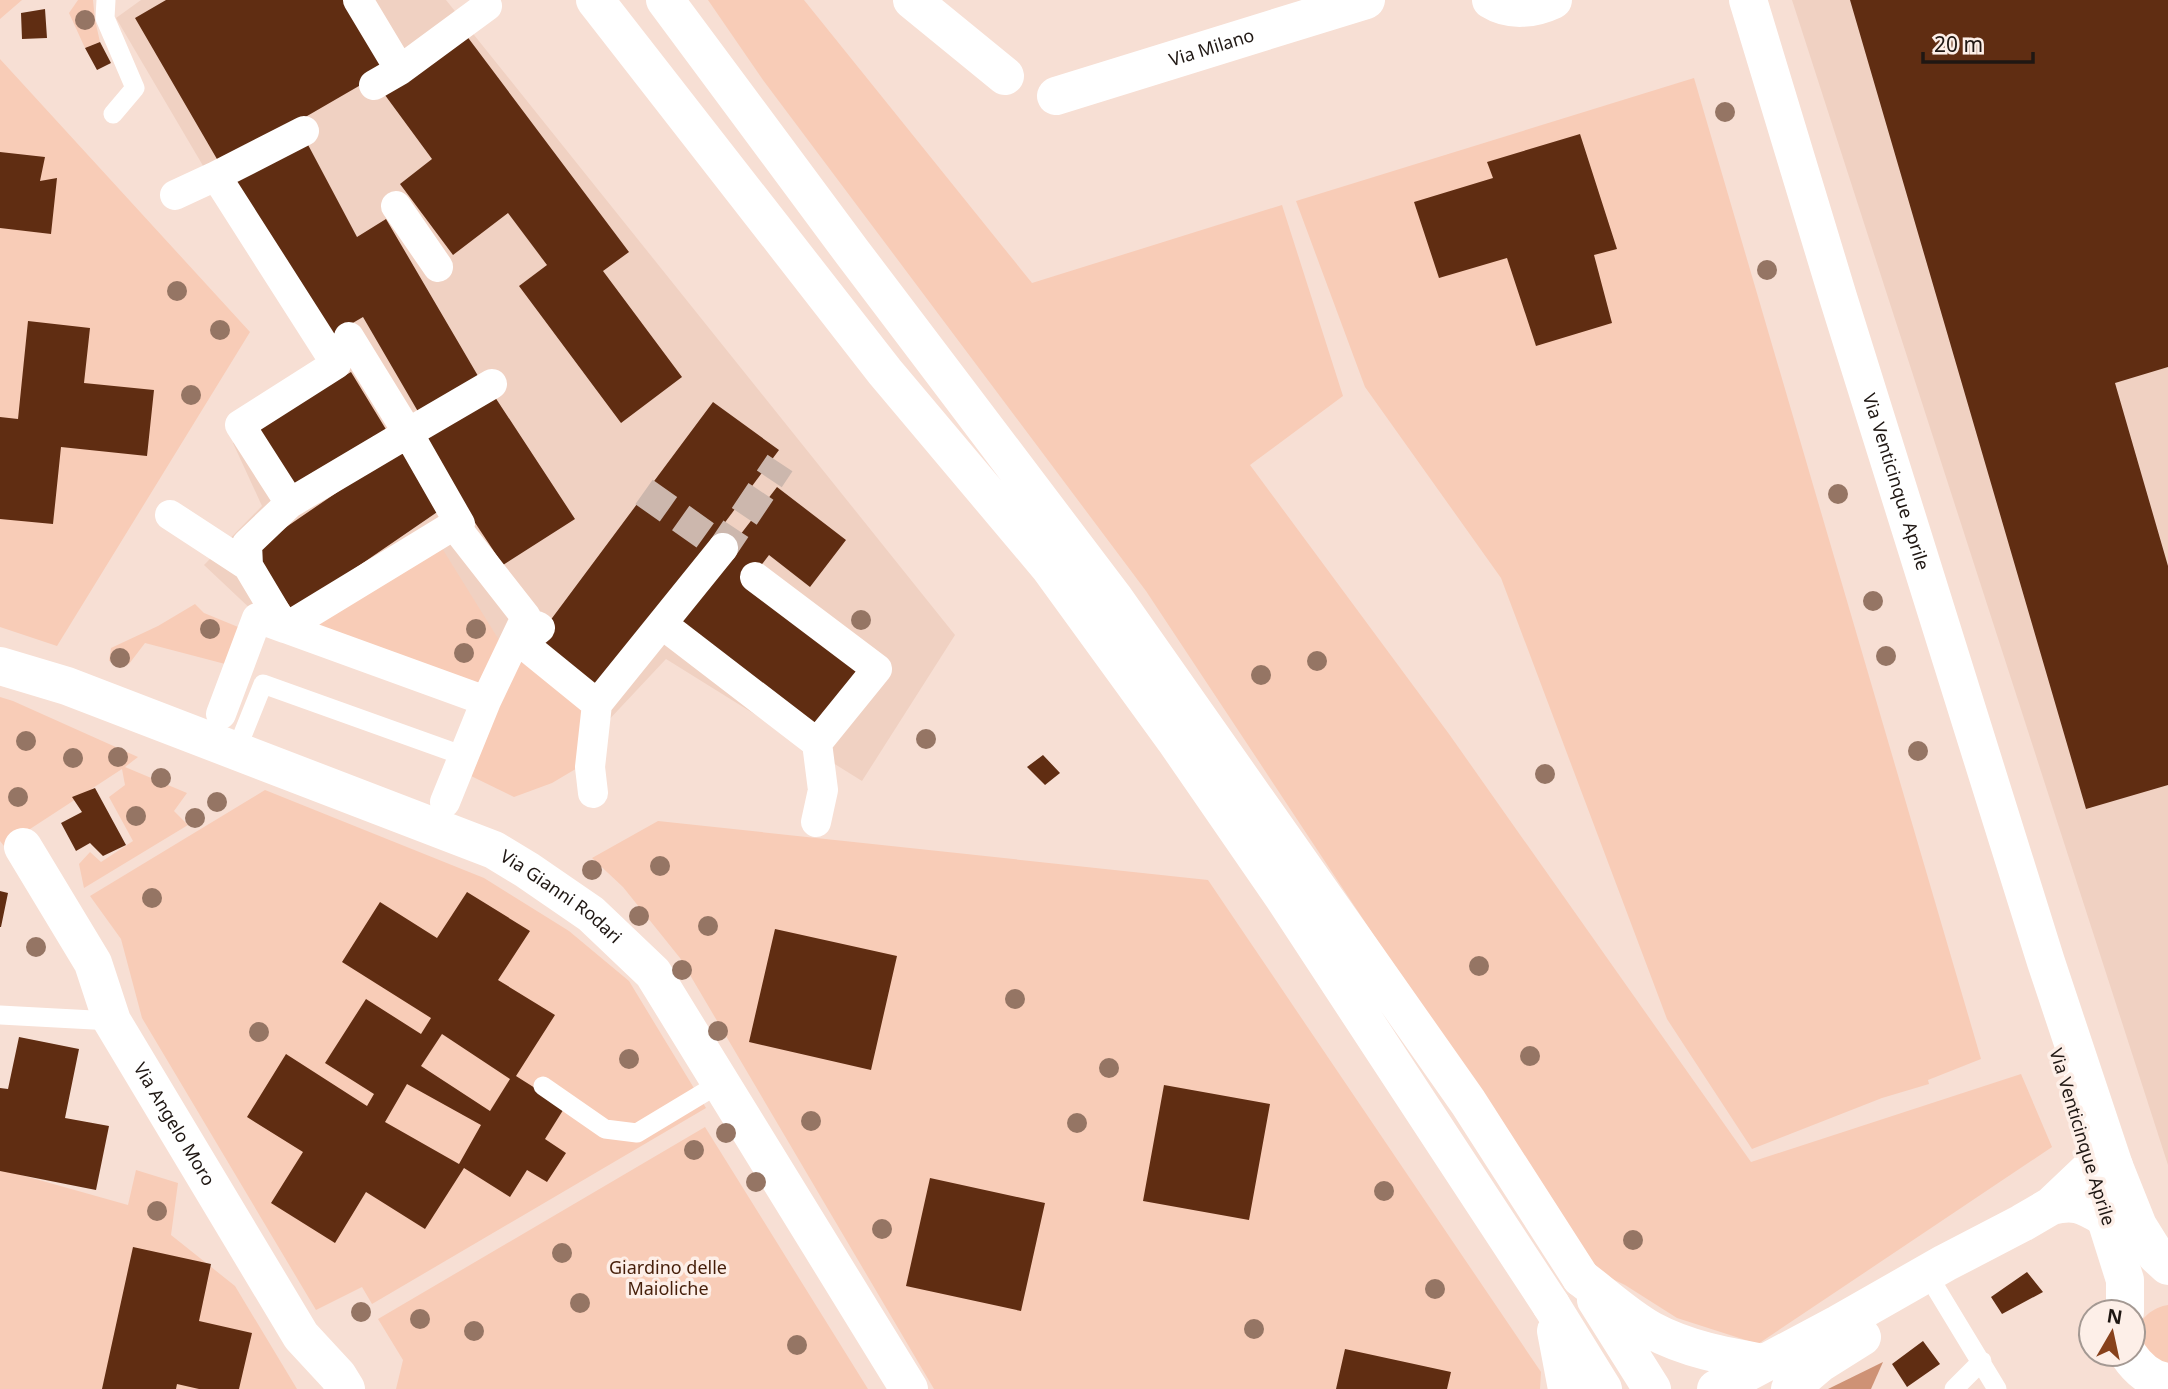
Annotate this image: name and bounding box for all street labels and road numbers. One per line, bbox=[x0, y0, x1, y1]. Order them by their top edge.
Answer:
street label: Via Milano bbox=[1166, 22, 1257, 71]
street label: Via Venticinque Aprile bbox=[1858, 390, 1936, 573]
street label: Via Gianni Rodari bbox=[496, 844, 627, 948]
street label: Via Venticinque Aprile bbox=[2045, 1045, 2121, 1228]
street label: Via Angelo Moro bbox=[129, 1058, 221, 1190]

